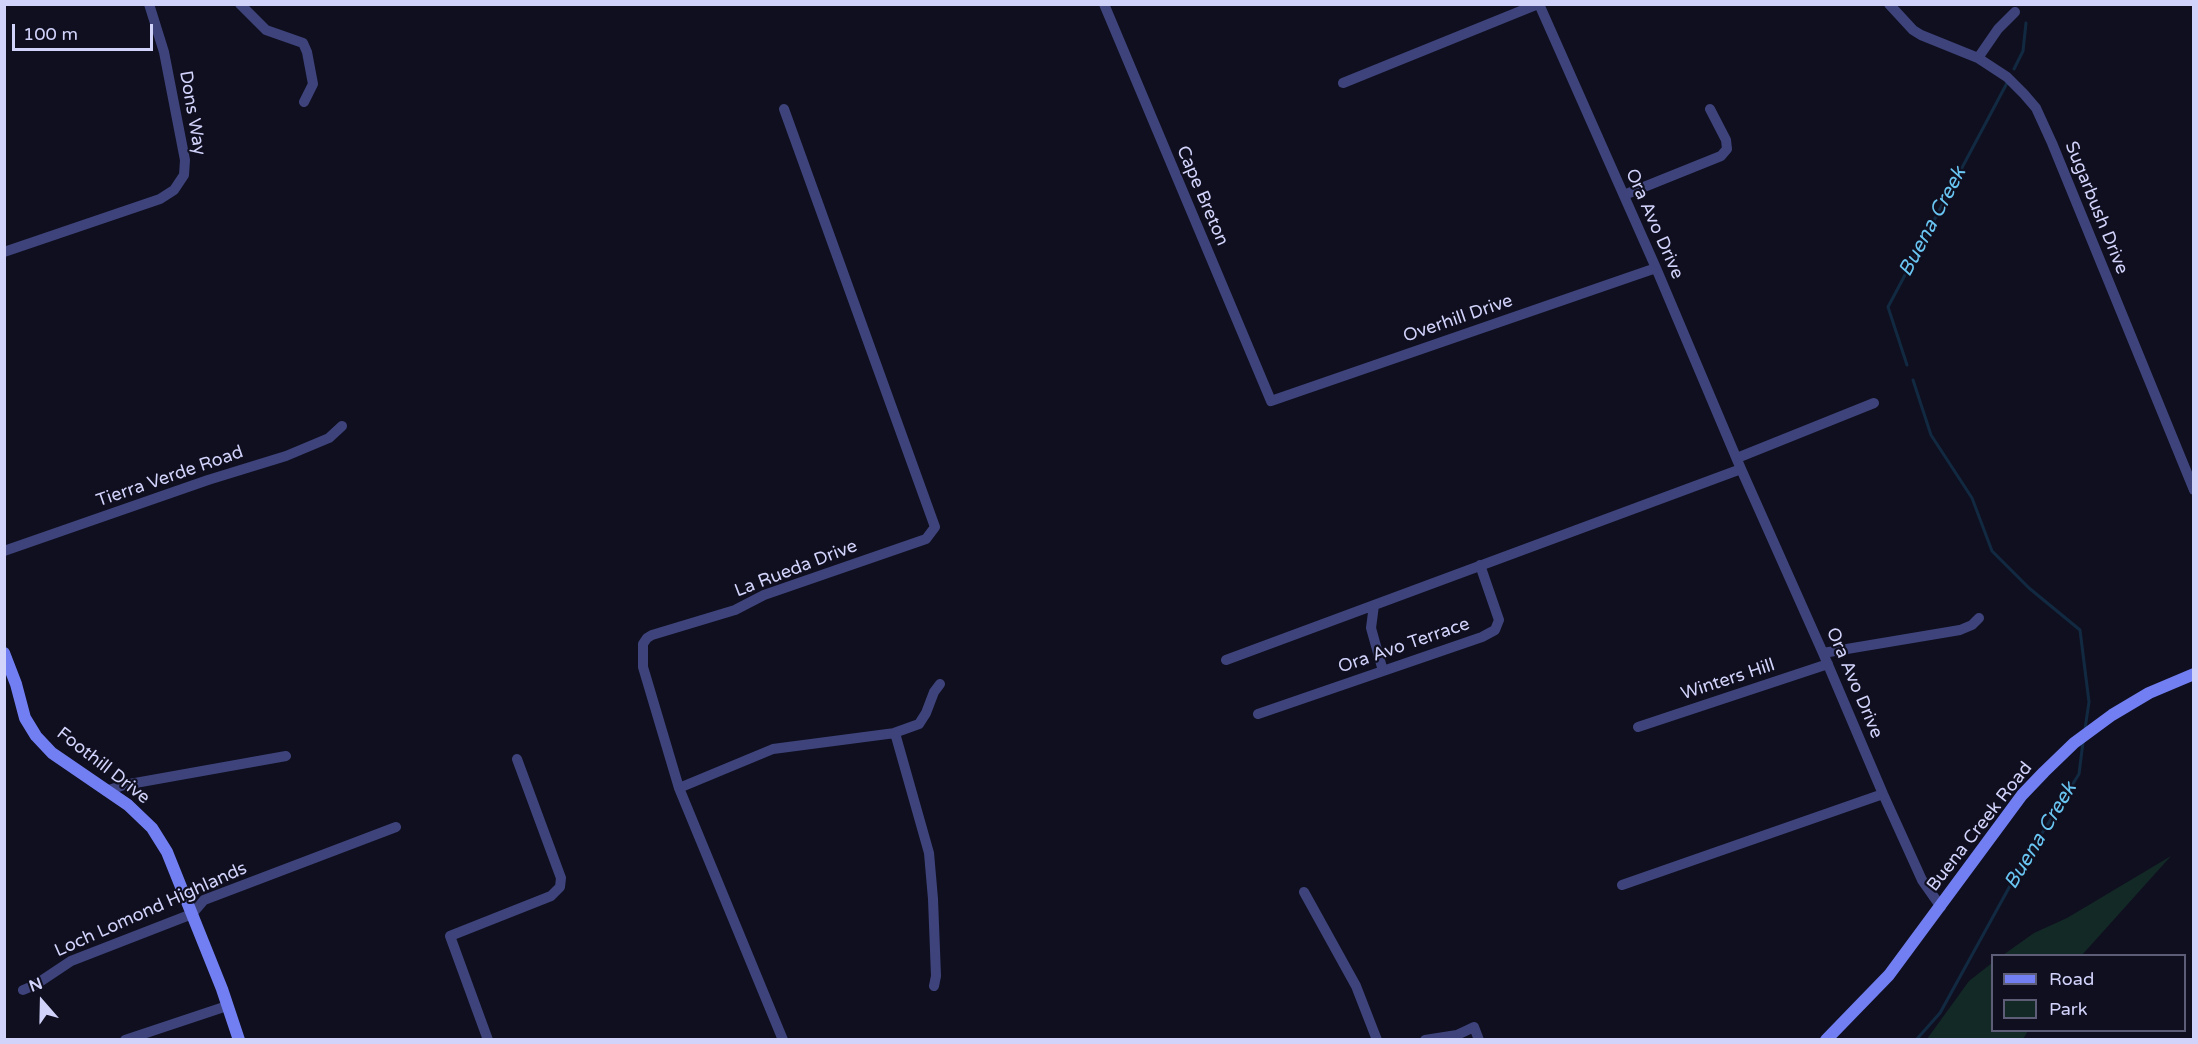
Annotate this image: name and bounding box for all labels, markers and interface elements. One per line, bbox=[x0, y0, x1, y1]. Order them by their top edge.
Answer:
scale bar bbox=[15, 12, 156, 50]
text: 100 m bbox=[23, 23, 78, 45]
street label: Dons Way bbox=[174, 69, 210, 157]
street label: Sugarbush Drive bbox=[2060, 138, 2132, 278]
street label: Cape Breton bbox=[1171, 143, 1233, 249]
water label: Buena Creek bbox=[1894, 163, 1972, 281]
street label: Ora Avo Drive bbox=[1620, 166, 1688, 282]
street label: Overhill Drive bbox=[1400, 290, 1516, 348]
street label: Tierra Verde Road bbox=[94, 442, 246, 512]
street label: La Rueda Drive bbox=[732, 536, 860, 602]
street label: Ora Avo Terrace bbox=[1335, 613, 1473, 679]
street label: Ora Avo Drive bbox=[1821, 624, 1887, 742]
street label: Winters Hill bbox=[1678, 655, 1778, 705]
street label: Foothill Drive bbox=[52, 723, 154, 809]
street label: Buena Creek Road bbox=[1923, 758, 2037, 896]
water label: Buena Creek bbox=[2000, 778, 2082, 894]
street label: Loch Lomond Highlands bbox=[52, 858, 250, 962]
legend bbox=[1991, 954, 2186, 1032]
text: Road bbox=[2049, 968, 2094, 990]
north arrow bbox=[12, 972, 72, 1032]
text: N bbox=[26, 973, 45, 997]
text: Park bbox=[2049, 998, 2087, 1020]

